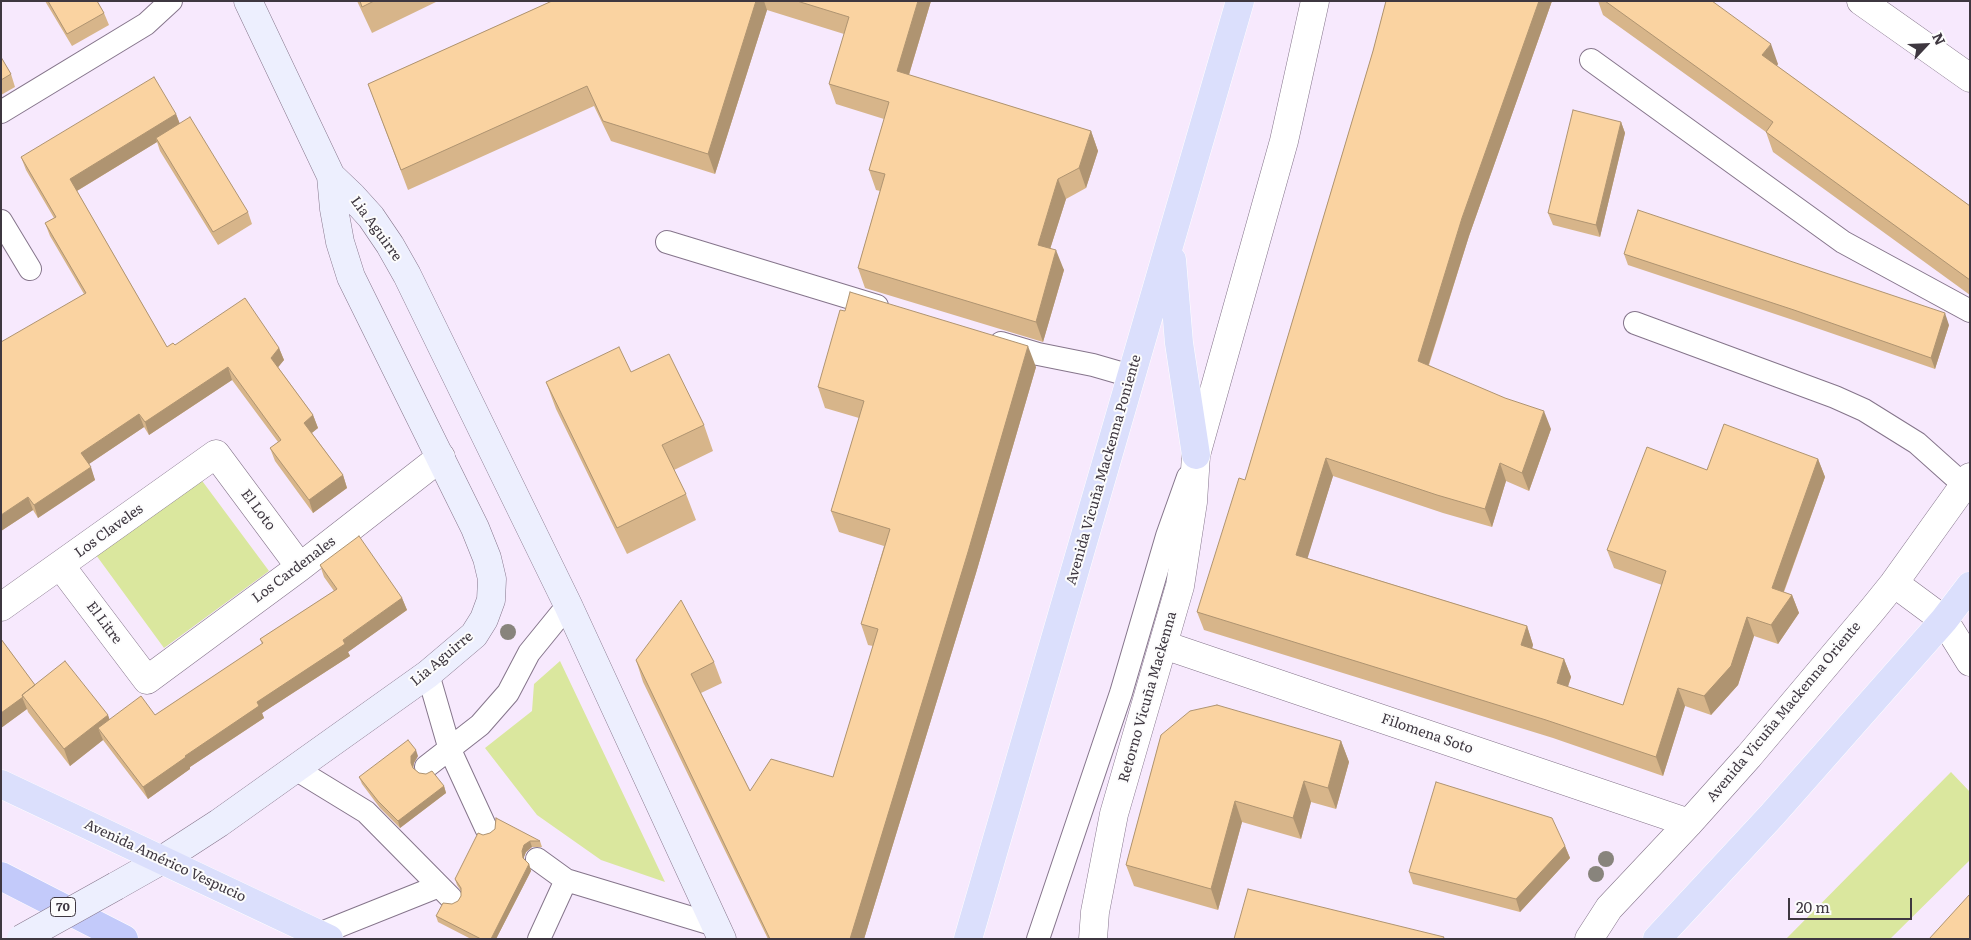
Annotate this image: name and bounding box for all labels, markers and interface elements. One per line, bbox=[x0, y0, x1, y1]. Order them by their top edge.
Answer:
north arrow bbox=[1901, 20, 1951, 70]
text: N bbox=[1928, 29, 1951, 48]
street label: Lia Aguirre bbox=[347, 193, 405, 265]
street label: Avenida Vicuña Mackenna Poniente bbox=[1063, 353, 1145, 587]
street label: El Loto bbox=[237, 486, 279, 534]
street label: Los Claveles bbox=[72, 501, 146, 561]
street label: Los Cardenales bbox=[249, 533, 339, 607]
street label: El Litre bbox=[83, 599, 125, 647]
street label: Retorno Vicuña Mackenna bbox=[1116, 610, 1180, 784]
street label: Avenida Vicuña Mackenna Oriente bbox=[1704, 618, 1864, 806]
street label: Lia Aguirre bbox=[408, 628, 476, 690]
street label: Filomena Soto bbox=[1379, 710, 1475, 758]
street label: Avenida Américo Vespucio bbox=[82, 816, 248, 906]
scale bar bbox=[1791, 888, 1915, 920]
text: 20 m bbox=[1796, 895, 1830, 918]
road number: 70 bbox=[50, 898, 76, 916]

